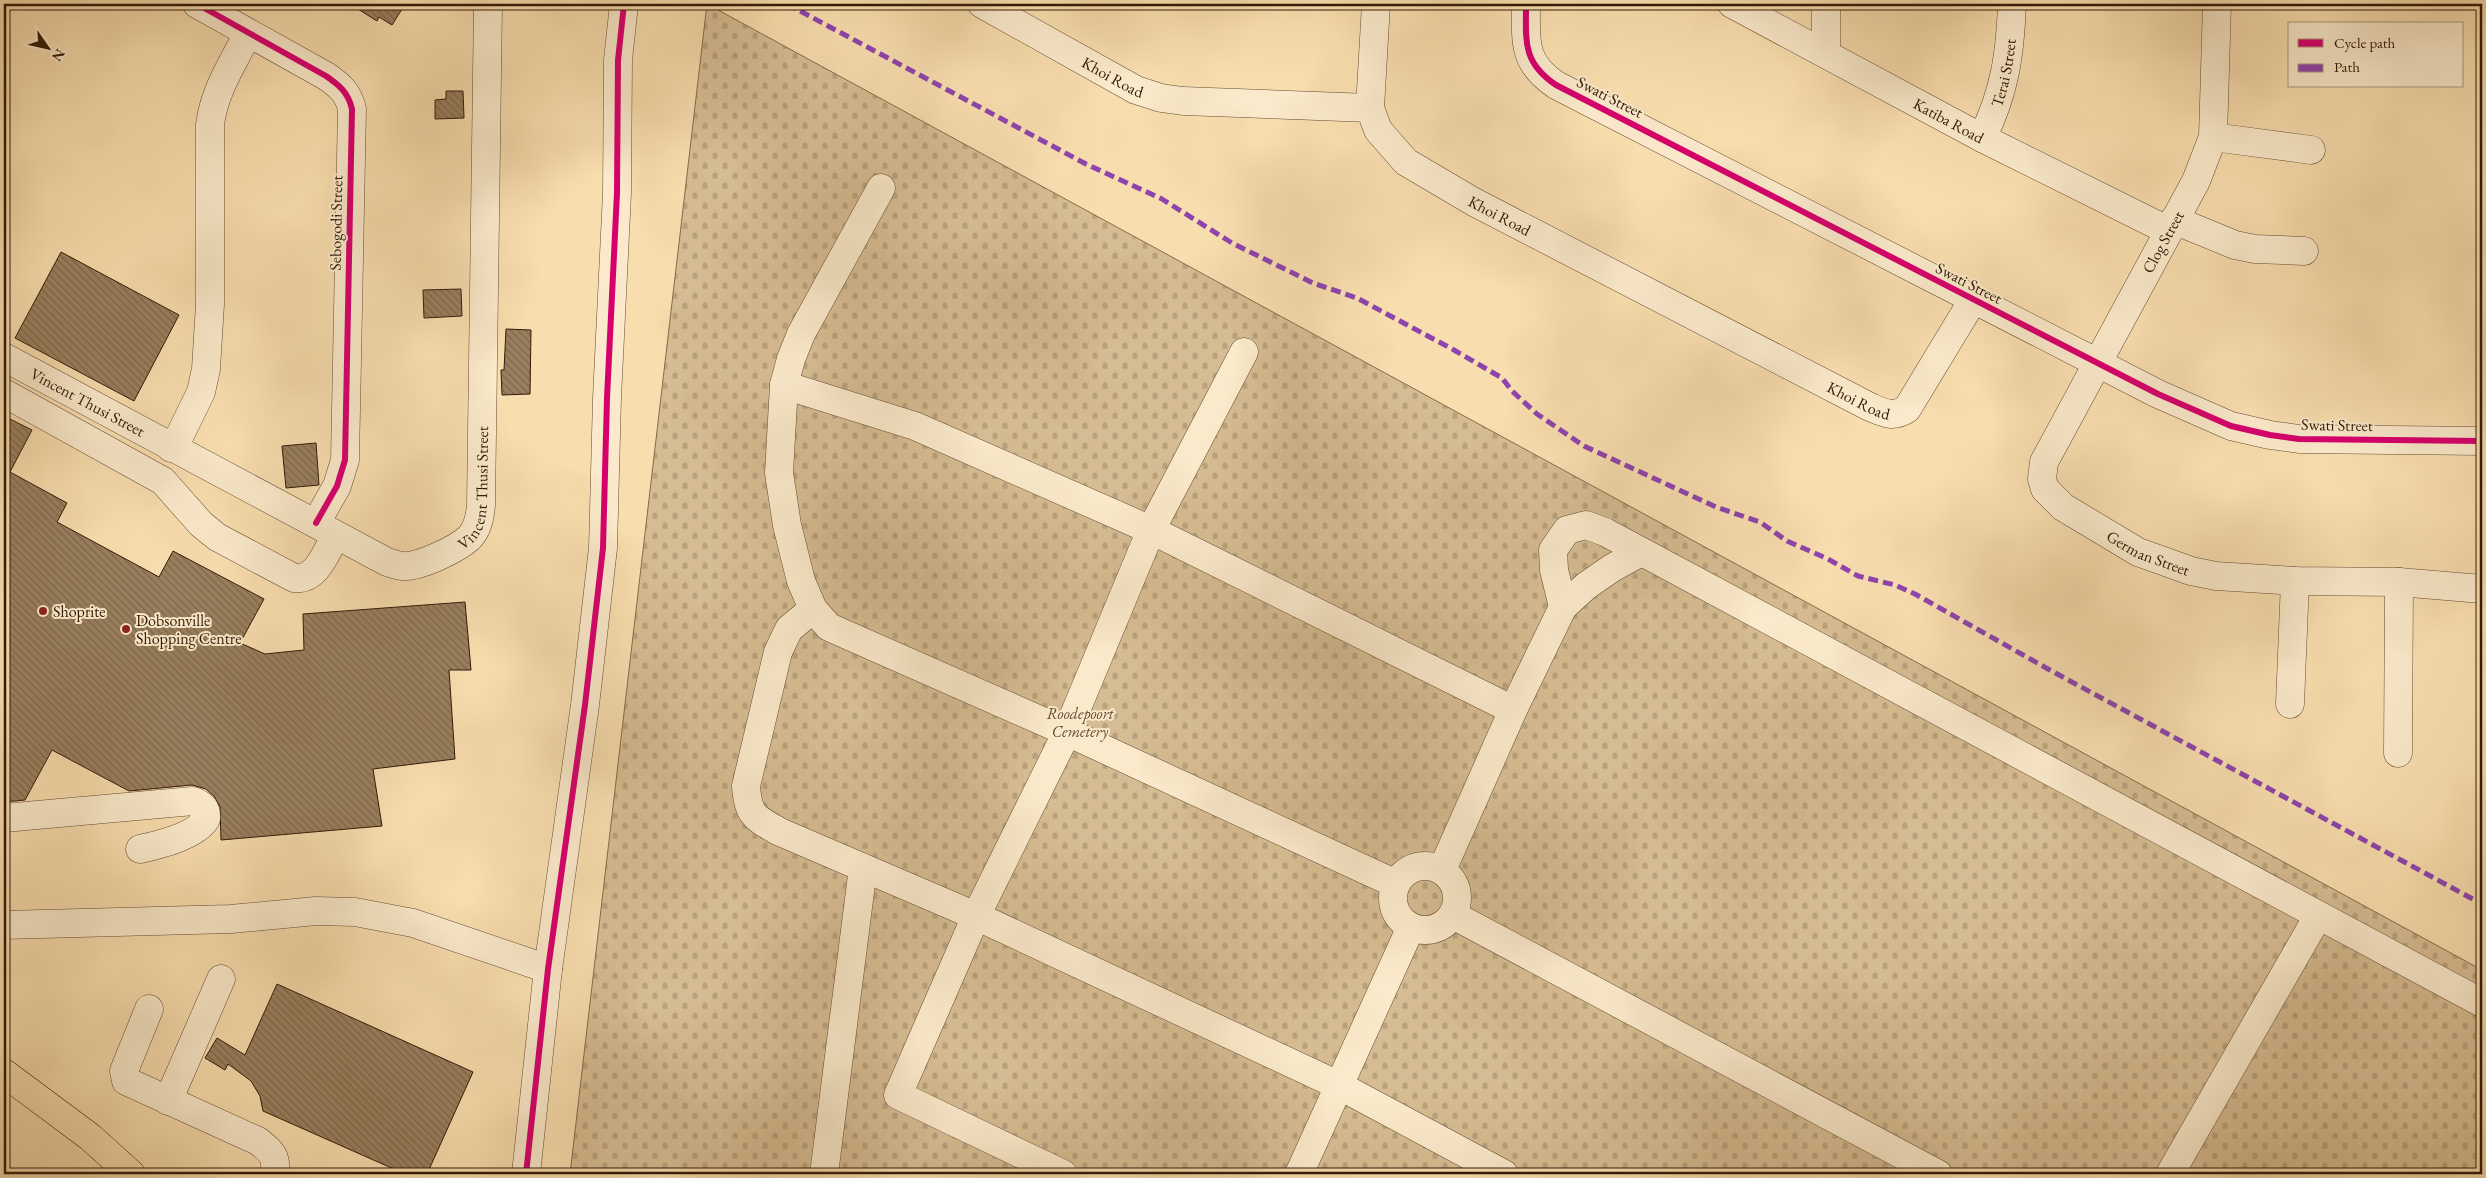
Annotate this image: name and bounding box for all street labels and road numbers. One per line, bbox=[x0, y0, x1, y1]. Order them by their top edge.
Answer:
street label: Terai Street bbox=[1986, 38, 2020, 110]
street label: Khoi Road bbox=[1078, 51, 1147, 103]
street label: Swati Street bbox=[1573, 71, 1647, 123]
street label: Katiba Road bbox=[1910, 93, 1989, 148]
street label: Sebogodi Street bbox=[325, 175, 347, 271]
street label: Khoi Road bbox=[1465, 190, 1535, 241]
street label: Clog Street bbox=[2137, 207, 2189, 277]
street label: Swati Street bbox=[1932, 257, 2006, 309]
street label: Vincent Thusi Street bbox=[27, 363, 149, 441]
street label: Khoi Road bbox=[1824, 376, 1893, 424]
street label: Swati Street bbox=[2301, 414, 2373, 436]
street label: Vincent Thusi Street bbox=[453, 426, 493, 554]
street label: German Street bbox=[2103, 525, 2193, 580]

